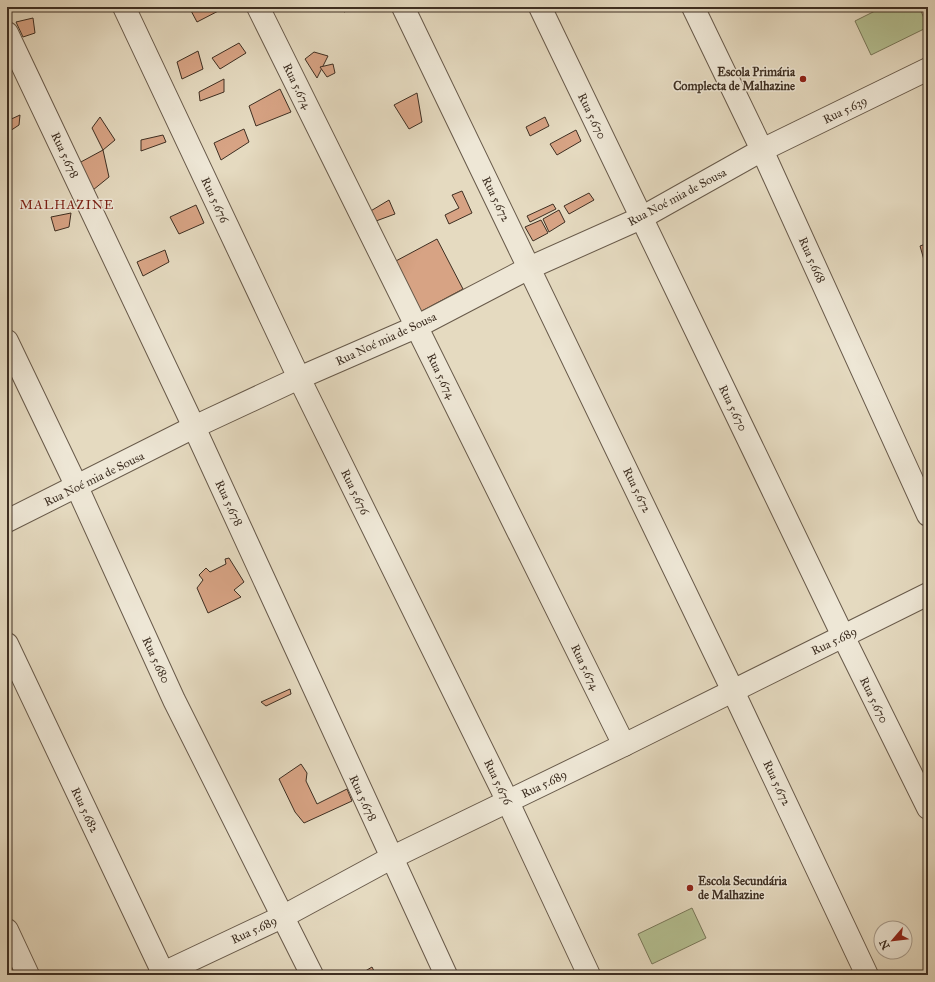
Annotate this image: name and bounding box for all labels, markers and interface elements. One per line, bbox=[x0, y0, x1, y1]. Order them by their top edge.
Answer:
street label: Rua 5.674 bbox=[280, 61, 314, 111]
place label: Escola Primária Complecta de Malhazine bbox=[673, 65, 796, 94]
marker: Escola Primária Complecta de Malhazine bbox=[798, 74, 808, 84]
street label: Rua 5.670 bbox=[575, 91, 609, 141]
street label: Rua 5.639 bbox=[821, 93, 869, 127]
street label: Rua 5.678 bbox=[48, 130, 82, 180]
street label: Rua Noé mia de Sousa bbox=[625, 165, 729, 229]
street label: Rua 5.672 bbox=[479, 174, 513, 224]
street label: Rua 5.676 bbox=[198, 175, 232, 226]
district label: MALHAZINE bbox=[20, 197, 114, 213]
street label: Rua 5.668 bbox=[796, 235, 828, 285]
street label: Rua Noé mia de Sousa bbox=[333, 309, 439, 369]
street label: Rua 5.674 bbox=[424, 351, 458, 401]
street label: Rua 5.670 bbox=[716, 383, 750, 433]
street label: Rua Noé mia de Sousa bbox=[42, 448, 147, 509]
street label: Rua 5.672 bbox=[620, 465, 654, 515]
street label: Rua 5.676 bbox=[338, 467, 372, 518]
street label: Rua 5.678 bbox=[212, 478, 246, 528]
street label: Rua 5.689 bbox=[809, 624, 859, 658]
street label: Rua 5.680 bbox=[139, 635, 173, 685]
street label: Rua 5.674 bbox=[568, 642, 602, 692]
street label: Rua 5.670 bbox=[857, 675, 891, 725]
street label: Rua 5.676 bbox=[481, 757, 515, 808]
street label: Rua 5.672 bbox=[760, 758, 794, 808]
street label: Rua 5.689 bbox=[519, 767, 569, 801]
street label: Rua 5.678 bbox=[346, 773, 380, 823]
street label: Rua 5.682 bbox=[68, 785, 102, 835]
place label: Escola Secundária de Malhazine bbox=[698, 874, 788, 902]
marker: Escola Secundária de Malhazine bbox=[685, 883, 695, 893]
street label: Rua 5.689 bbox=[229, 913, 279, 947]
north arrow bbox=[873, 920, 913, 960]
text: N bbox=[876, 937, 893, 952]

